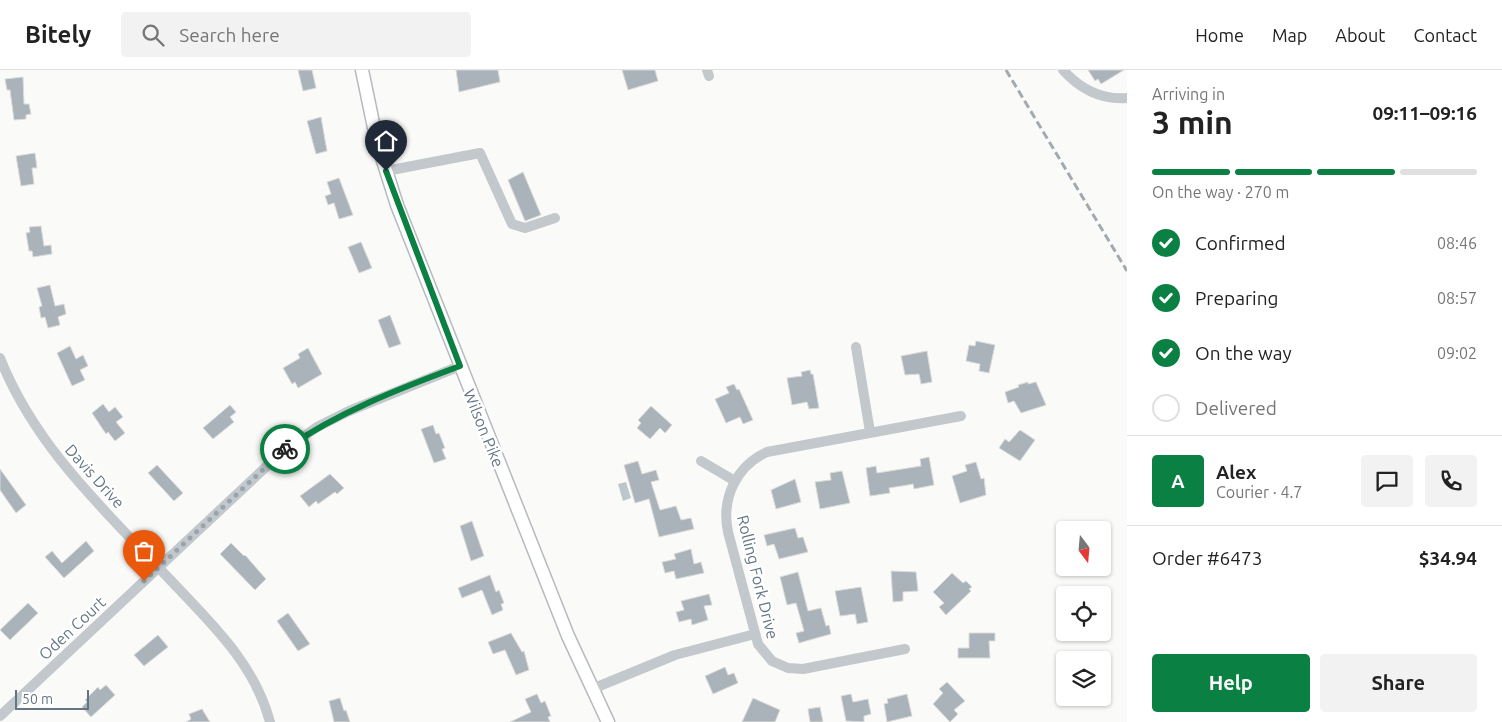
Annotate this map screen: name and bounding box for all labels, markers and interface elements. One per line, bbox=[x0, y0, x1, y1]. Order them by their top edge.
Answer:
search box bbox=[121, 12, 471, 57]
text: Bitely bbox=[25, 21, 91, 48]
icon: search bbox=[139, 21, 167, 49]
text: Search here bbox=[179, 24, 280, 46]
text: Home bbox=[1195, 25, 1244, 45]
text: Map bbox=[1272, 25, 1307, 45]
text: About bbox=[1335, 25, 1385, 45]
text: Contact bbox=[1413, 25, 1477, 45]
text: Arriving in bbox=[1152, 85, 1225, 103]
text: 09:11–09:16 bbox=[1372, 102, 1477, 124]
text: 3 min bbox=[1152, 104, 1233, 140]
pin bbox=[365, 120, 407, 171]
icon: home bbox=[372, 127, 400, 155]
text: On the way · 270 m bbox=[1152, 183, 1289, 201]
icon: check bbox=[1152, 229, 1180, 257]
text: Confirmed bbox=[1195, 232, 1286, 254]
text: 08:46 bbox=[1437, 234, 1477, 252]
icon: check bbox=[1152, 284, 1180, 312]
text: Preparing bbox=[1195, 287, 1279, 309]
text: 08:57 bbox=[1437, 289, 1477, 307]
icon: check bbox=[1152, 339, 1180, 367]
text: On the way bbox=[1195, 342, 1292, 364]
text: 09:02 bbox=[1437, 344, 1477, 362]
street label: Wilson Pike bbox=[460, 386, 508, 470]
text: Delivered bbox=[1195, 397, 1277, 419]
courier bbox=[260, 424, 310, 474]
icon: bike bbox=[271, 435, 299, 463]
street label: Davis Drive bbox=[62, 440, 128, 512]
button: chat bbox=[1361, 455, 1413, 507]
button: phone bbox=[1425, 455, 1477, 507]
text: Alex bbox=[1216, 461, 1256, 483]
text: A bbox=[1171, 470, 1185, 492]
text: Courier · 4.7 bbox=[1216, 483, 1302, 501]
street label: Rolling Fork Drive bbox=[734, 513, 782, 641]
north arrow bbox=[1056, 521, 1111, 576]
map controls bbox=[1056, 521, 1111, 706]
pin bbox=[123, 530, 165, 581]
icon: bag bbox=[130, 537, 158, 565]
text: Order #6473 bbox=[1152, 547, 1262, 569]
text: $34.94 bbox=[1419, 547, 1477, 569]
button: locate bbox=[1056, 586, 1111, 641]
street label: Oden Court bbox=[35, 592, 109, 663]
button: layers bbox=[1056, 651, 1111, 706]
button: Help bbox=[1152, 654, 1310, 712]
button: Share bbox=[1320, 654, 1477, 712]
scale bar bbox=[15, 687, 89, 710]
text: 50 m bbox=[22, 691, 53, 707]

